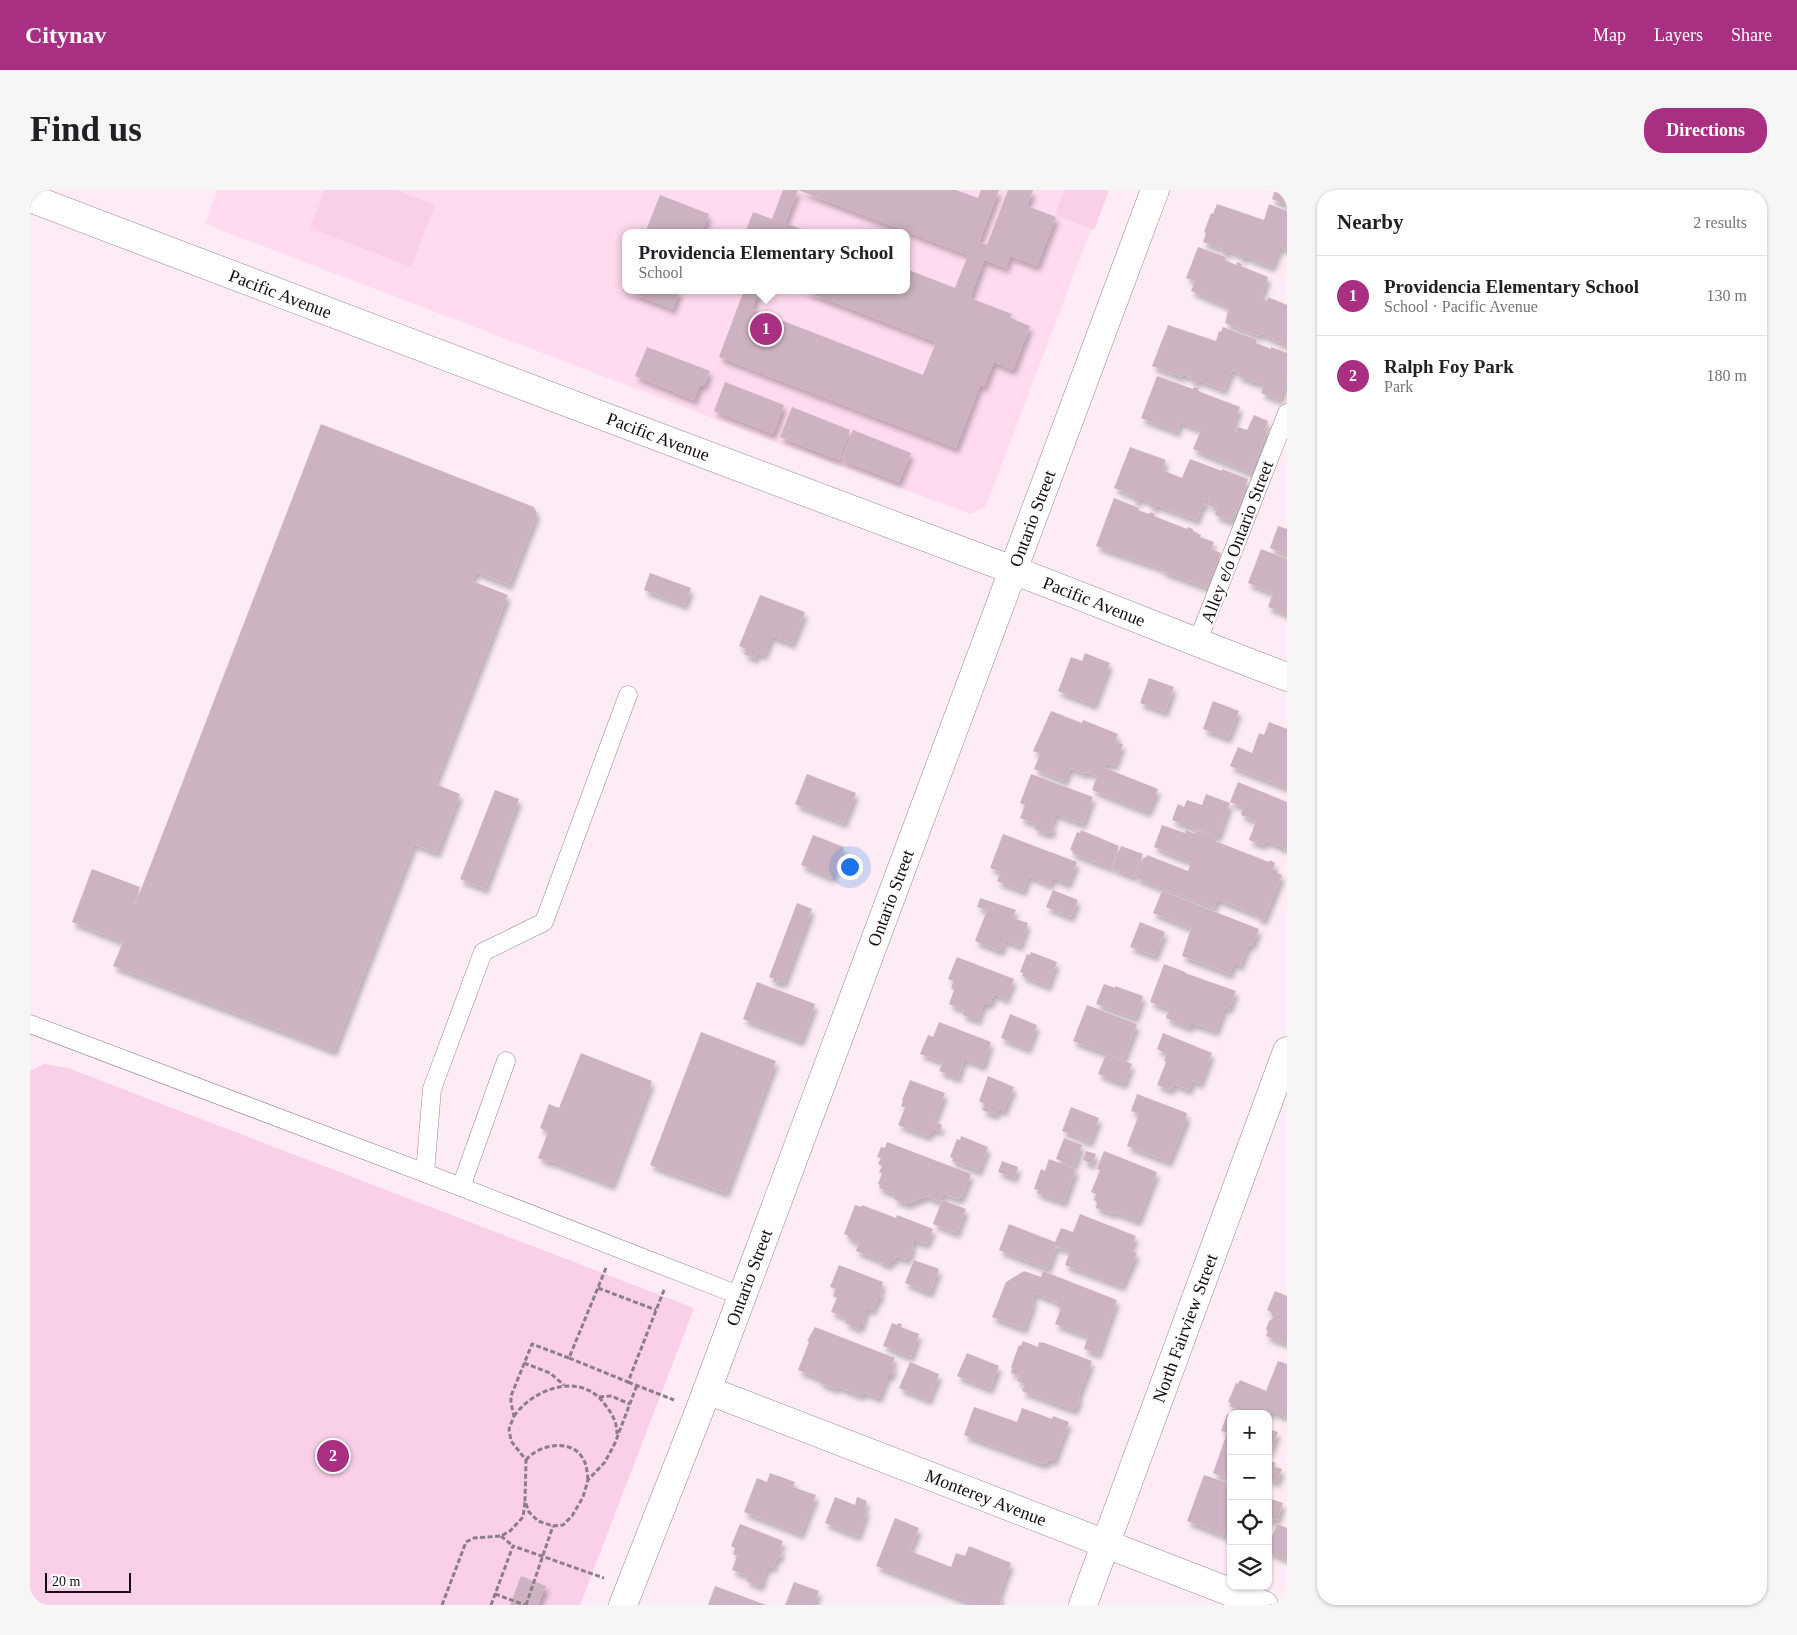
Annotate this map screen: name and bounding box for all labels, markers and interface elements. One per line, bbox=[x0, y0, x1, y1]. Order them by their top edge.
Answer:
text: Citynav bbox=[25, 22, 106, 48]
text: Map bbox=[1593, 25, 1626, 45]
text: Layers bbox=[1654, 25, 1703, 45]
text: Share bbox=[1731, 25, 1772, 45]
button: Directions bbox=[1644, 108, 1767, 153]
text: Find us bbox=[30, 110, 142, 149]
text: Nearby bbox=[1337, 210, 1404, 234]
text: 2 results bbox=[1693, 214, 1747, 231]
popup bbox=[622, 229, 910, 294]
text: Providencia Elementary School bbox=[638, 242, 894, 263]
text: School bbox=[638, 264, 683, 281]
street label: Pacific Avenue bbox=[226, 265, 334, 323]
text: Providencia Elementary School bbox=[1384, 276, 1639, 297]
text: 1 bbox=[1349, 287, 1357, 304]
text: 130 m bbox=[1707, 287, 1747, 304]
text: School · Pacific Avenue bbox=[1384, 298, 1538, 315]
pin: 1 bbox=[750, 310, 782, 348]
text: Ralph Foy Park bbox=[1384, 356, 1514, 377]
text: 2 bbox=[1349, 367, 1357, 384]
text: 180 m bbox=[1707, 367, 1747, 384]
text: Park bbox=[1384, 378, 1413, 395]
street label: Pacific Avenue bbox=[604, 408, 712, 465]
street label: Alley e/o Ontario Street bbox=[1197, 458, 1277, 626]
street label: Ontario Street bbox=[1005, 468, 1059, 570]
street label: Pacific Avenue bbox=[1040, 573, 1148, 631]
street label: Ontario Street bbox=[864, 847, 918, 949]
your location bbox=[837, 854, 863, 880]
street label: Ontario Street bbox=[722, 1226, 776, 1329]
street label: North Fairview Street bbox=[1148, 1251, 1221, 1405]
map controls bbox=[1227, 1410, 1272, 1590]
button: + bbox=[1227, 1410, 1272, 1455]
pin: 2 bbox=[317, 1437, 349, 1475]
button: − bbox=[1227, 1455, 1272, 1500]
street label: Monterey Avenue bbox=[923, 1465, 1049, 1530]
button: locate bbox=[1227, 1500, 1272, 1545]
button: layers bbox=[1227, 1545, 1272, 1590]
scale bar bbox=[45, 1570, 131, 1593]
text: 20 m bbox=[52, 1574, 80, 1589]

